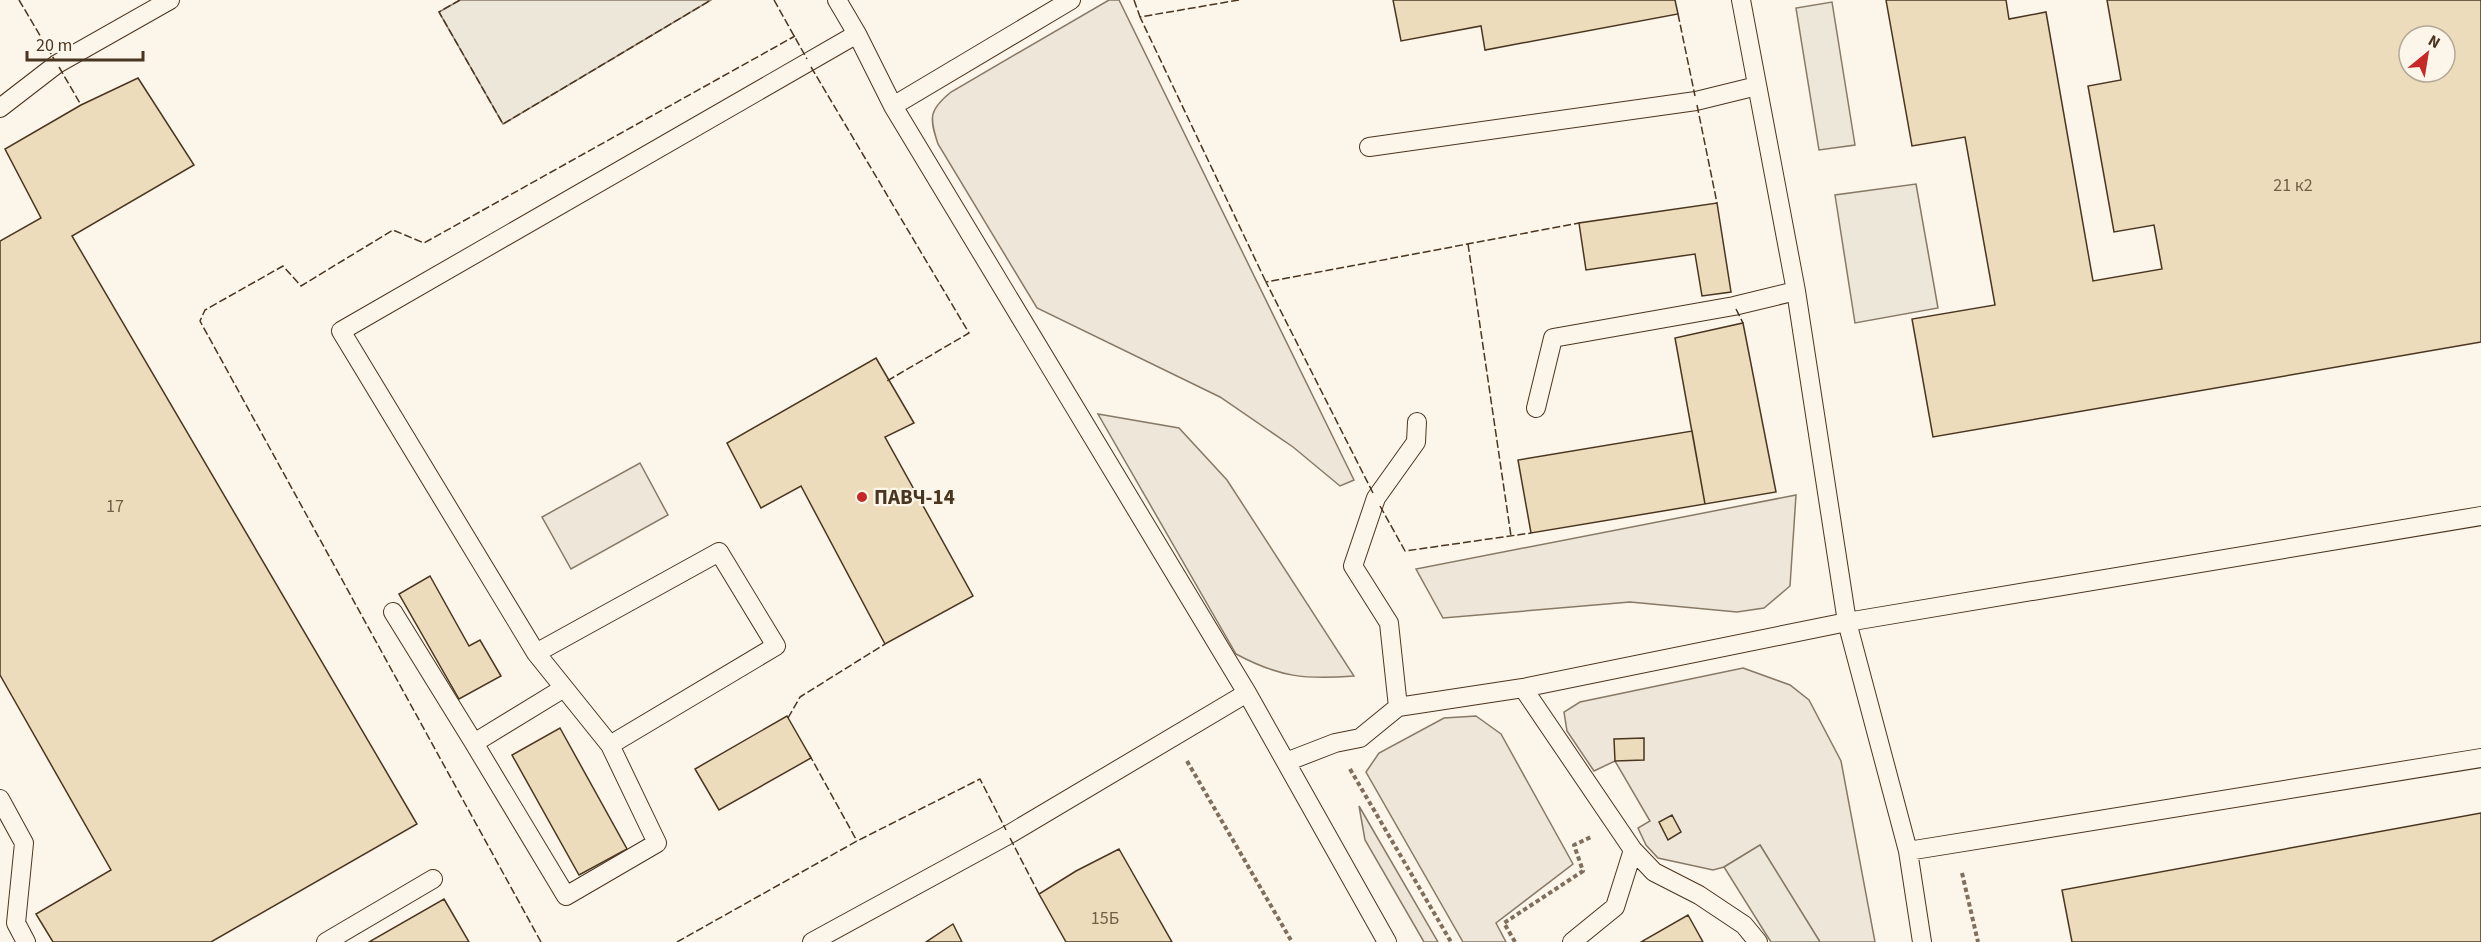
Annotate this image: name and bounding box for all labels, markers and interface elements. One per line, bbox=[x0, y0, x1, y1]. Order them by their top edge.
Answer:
scale bar bbox=[27, 24, 142, 62]
north arrow bbox=[2397, 24, 2457, 84]
text: N bbox=[2424, 30, 2444, 54]
text: 20 m bbox=[36, 33, 72, 58]
house number: 21 к2 bbox=[2273, 173, 2313, 198]
place label: ПАВЧ-14 bbox=[874, 482, 955, 512]
marker: ПАВЧ-14 bbox=[855, 490, 869, 504]
house number: 17 bbox=[106, 494, 124, 519]
house number: 15Б bbox=[1091, 906, 1119, 931]

